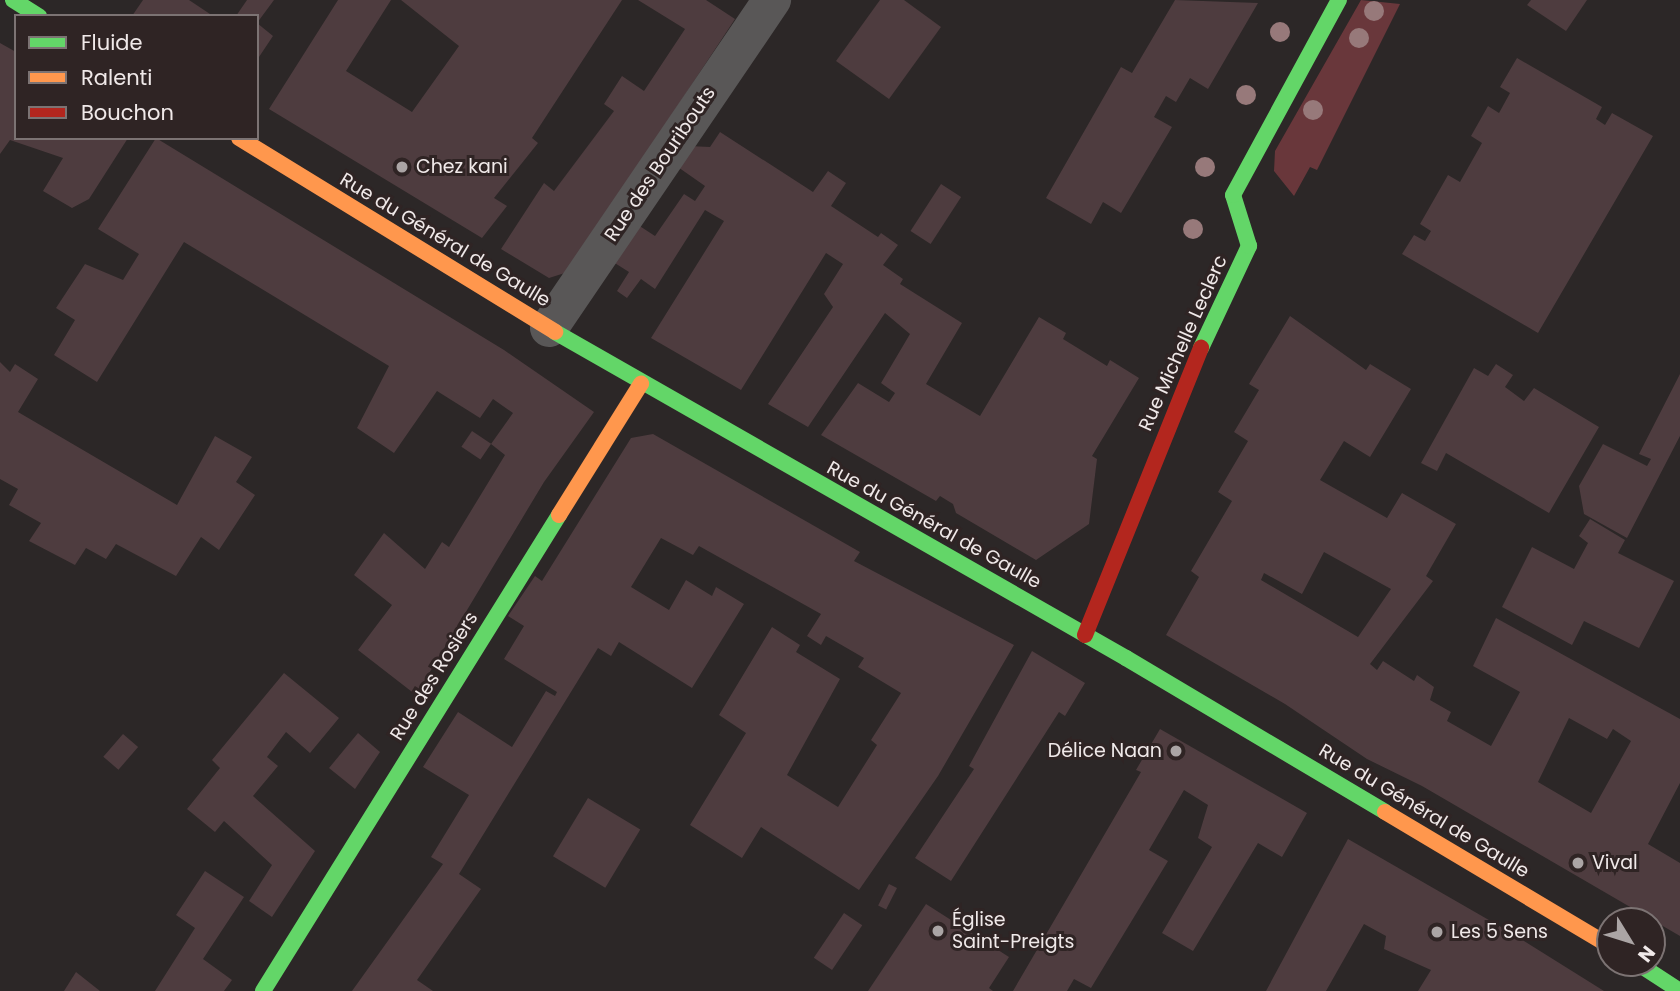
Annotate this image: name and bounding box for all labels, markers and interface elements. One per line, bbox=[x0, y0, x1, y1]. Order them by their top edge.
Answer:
legend bbox=[14, 14, 259, 140]
text: Fluide bbox=[81, 28, 143, 57]
text: Ralenti bbox=[81, 63, 152, 92]
street label: Rue des Bouribouts bbox=[600, 82, 720, 246]
text: Bouchon bbox=[81, 98, 174, 127]
place label: Chez kani bbox=[416, 156, 508, 178]
marker: Chez kani bbox=[394, 159, 410, 175]
street label: Rue du Général de Gaulle bbox=[336, 168, 554, 312]
street label: Rue Michelle Leclerc bbox=[1134, 252, 1232, 434]
street label: Rue du Général de Gaulle bbox=[823, 457, 1045, 593]
street label: Rue des Rosiers bbox=[385, 608, 483, 744]
street label: Rue du Général de Gaulle bbox=[1315, 739, 1533, 883]
place label: Délice Naan bbox=[1048, 740, 1162, 762]
marker: Délice Naan bbox=[1168, 743, 1184, 759]
place label: Vival bbox=[1592, 852, 1638, 874]
marker: Vival bbox=[1570, 855, 1586, 871]
north arrow bbox=[1596, 907, 1666, 977]
place label: Église Saint-Preigts bbox=[952, 909, 1074, 953]
place label: Les 5 Sens bbox=[1451, 921, 1548, 943]
marker: Église Saint-Preigts bbox=[930, 923, 946, 939]
marker: Les 5 Sens bbox=[1429, 924, 1445, 940]
text: N bbox=[1631, 940, 1661, 968]

